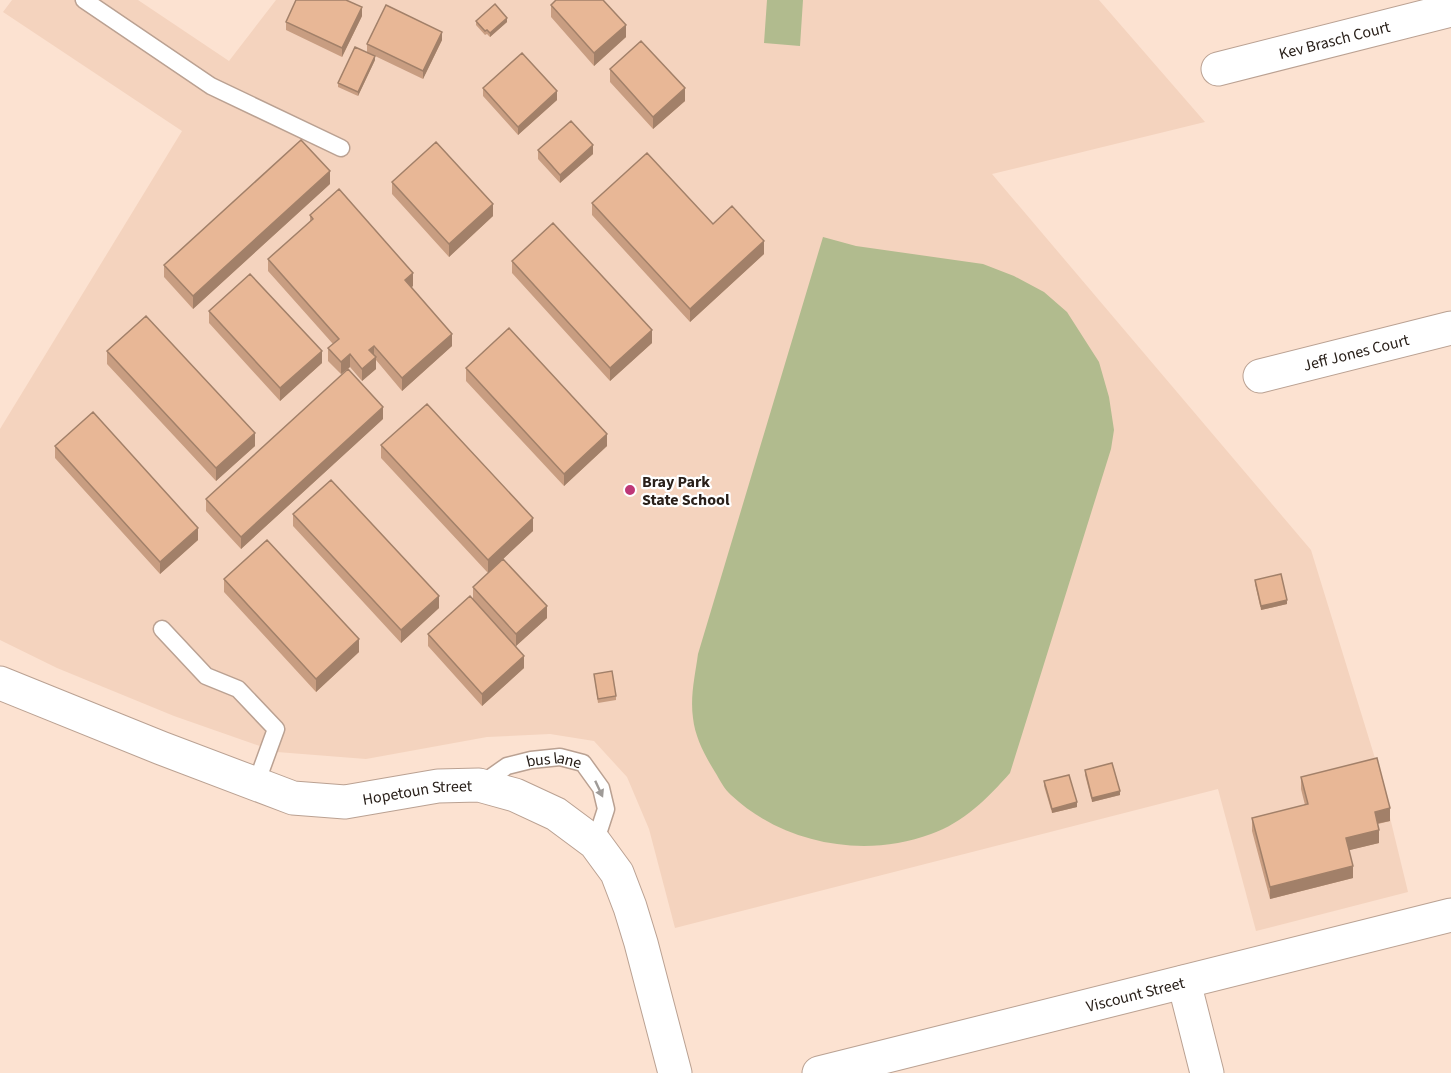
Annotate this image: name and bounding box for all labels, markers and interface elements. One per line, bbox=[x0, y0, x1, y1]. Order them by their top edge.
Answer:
street label: Kev Brasch Court bbox=[1277, 16, 1393, 65]
street label: Jeff Jones Court bbox=[1301, 329, 1412, 377]
place label: Bray Park State School bbox=[642, 471, 730, 511]
marker: Bray Park State School bbox=[623, 483, 637, 497]
street label: bus lane bbox=[524, 747, 584, 774]
street label: Hopetoun Street bbox=[361, 775, 473, 811]
one-way arrow bbox=[594, 780, 604, 798]
street label: Viscount Street bbox=[1084, 972, 1188, 1018]

